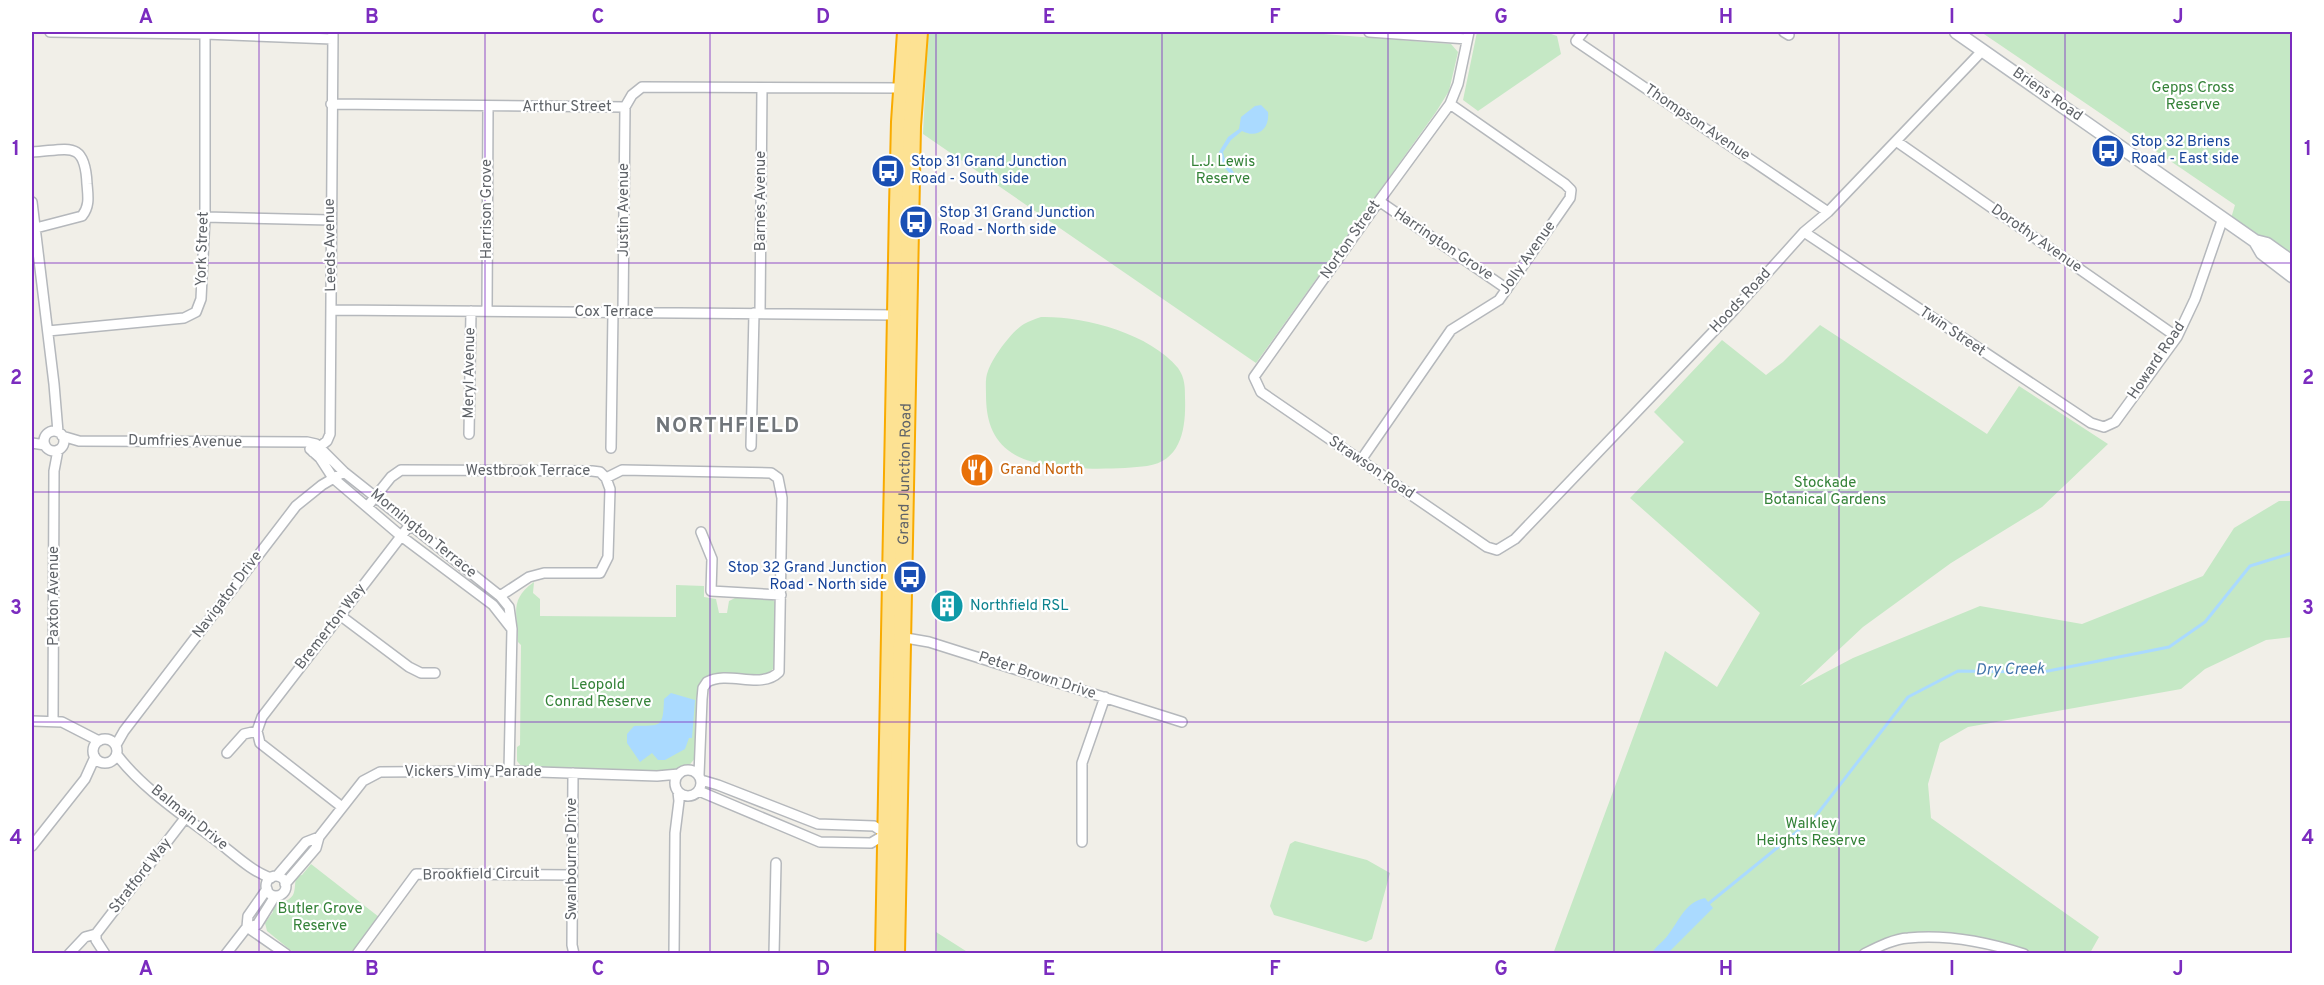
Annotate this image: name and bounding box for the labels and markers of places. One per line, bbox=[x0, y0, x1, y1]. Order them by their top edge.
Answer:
bus stop icon: Stop 32 Briens Road - East side bbox=[2090, 133, 2126, 169]
place label: Stop 32 Briens Road - East side bbox=[2131, 133, 2239, 169]
bus stop icon: Stop 31 Grand Junction Road - South side bbox=[870, 153, 906, 189]
place label: Stop 31 Grand Junction Road - South side bbox=[911, 153, 1067, 189]
bus stop icon: Stop 31 Grand Junction Road - North side bbox=[898, 204, 934, 240]
place label: Stop 31 Grand Junction Road - North side bbox=[939, 204, 1095, 240]
restaurant icon: Grand North bbox=[959, 452, 995, 488]
place label: Grand North bbox=[1000, 461, 1083, 480]
place label: Stop 32 Grand Junction Road - North side bbox=[728, 559, 887, 595]
bus stop icon: Stop 32 Grand Junction Road - North side bbox=[892, 559, 928, 595]
building icon: Northfield RSL bbox=[929, 588, 965, 624]
place label: Northfield RSL bbox=[970, 597, 1069, 616]

